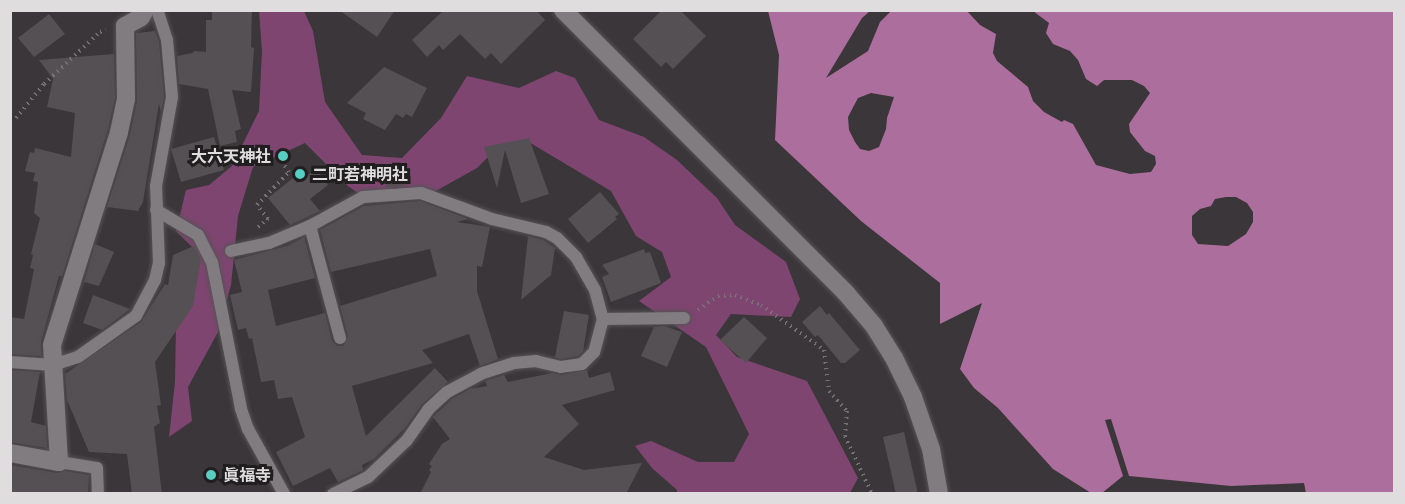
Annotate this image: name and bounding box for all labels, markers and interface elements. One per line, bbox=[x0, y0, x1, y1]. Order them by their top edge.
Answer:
place label: 大六天神社 bbox=[191, 146, 271, 166]
marker: 大六天神社 bbox=[276, 149, 290, 163]
place label: 二町若神明社 bbox=[312, 164, 408, 184]
marker: 二町若神明社 bbox=[293, 167, 307, 181]
place label: 眞福寺 bbox=[223, 465, 271, 485]
marker: 眞福寺 bbox=[204, 468, 218, 482]

